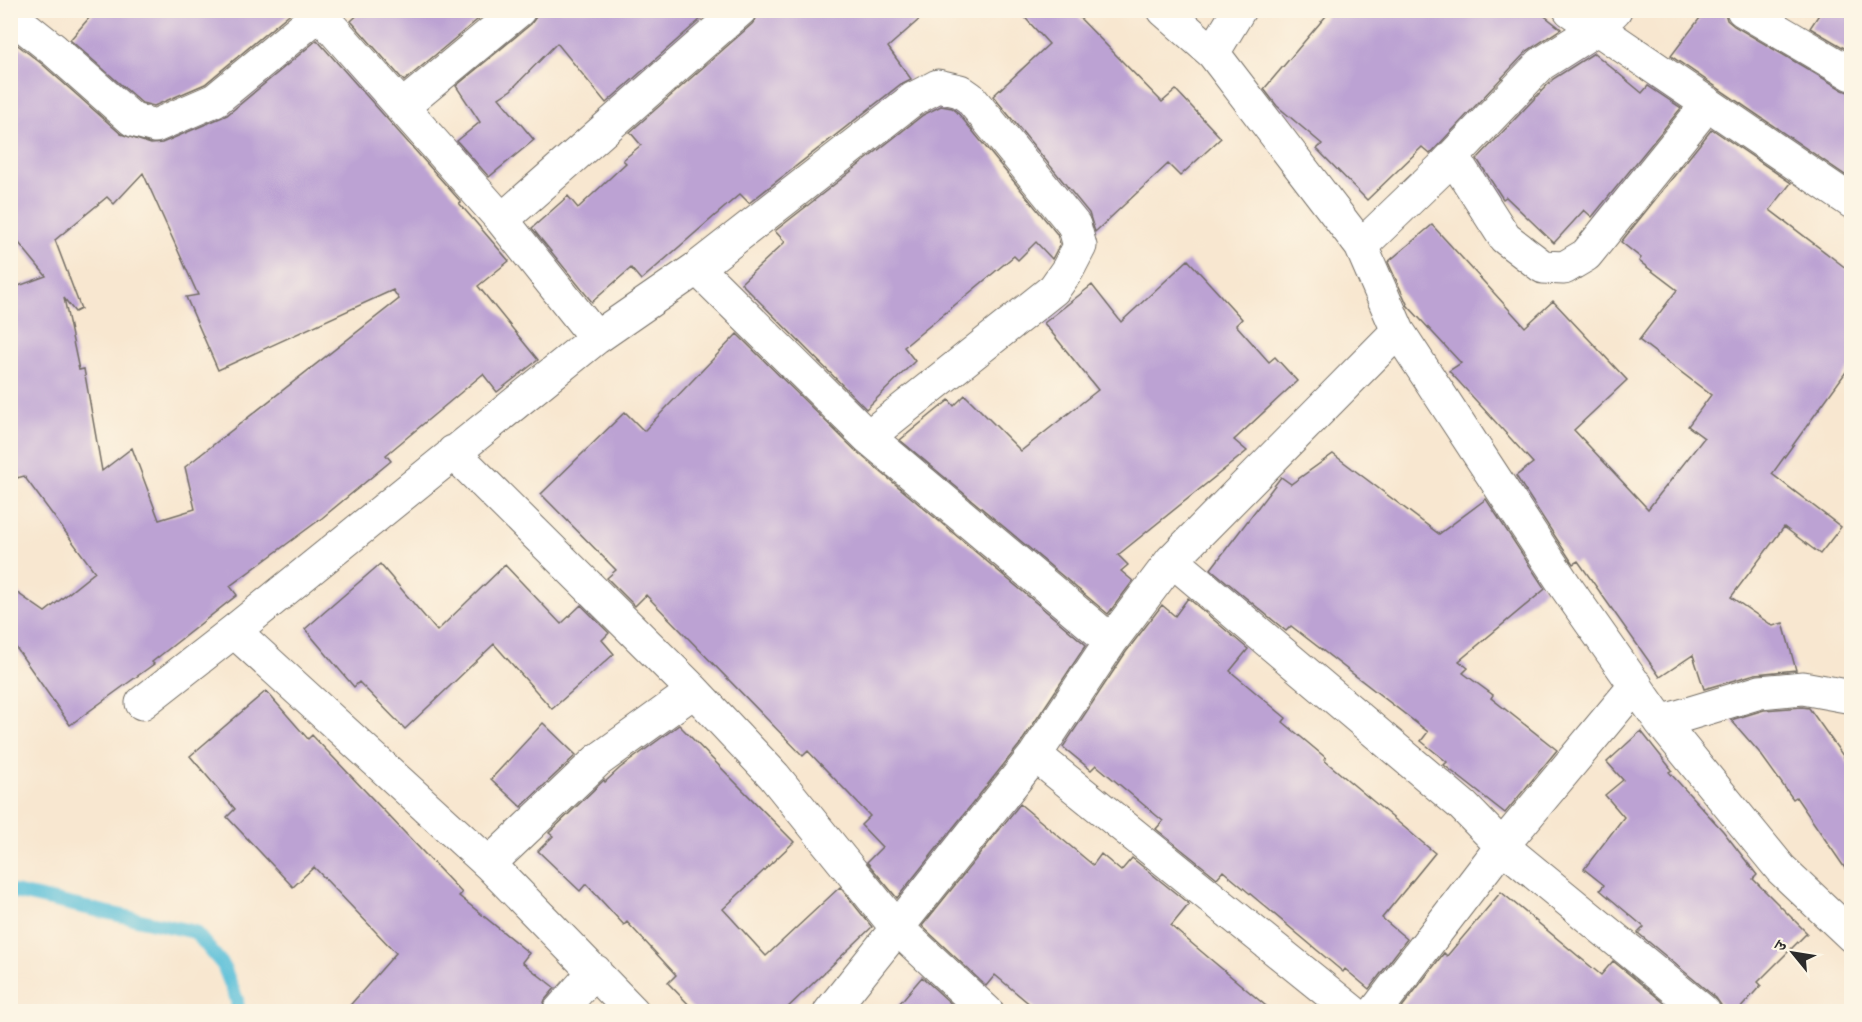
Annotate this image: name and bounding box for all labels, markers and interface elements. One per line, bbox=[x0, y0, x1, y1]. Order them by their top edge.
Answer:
north arrow bbox=[1763, 923, 1823, 983]
text: उ bbox=[1770, 936, 1792, 955]

